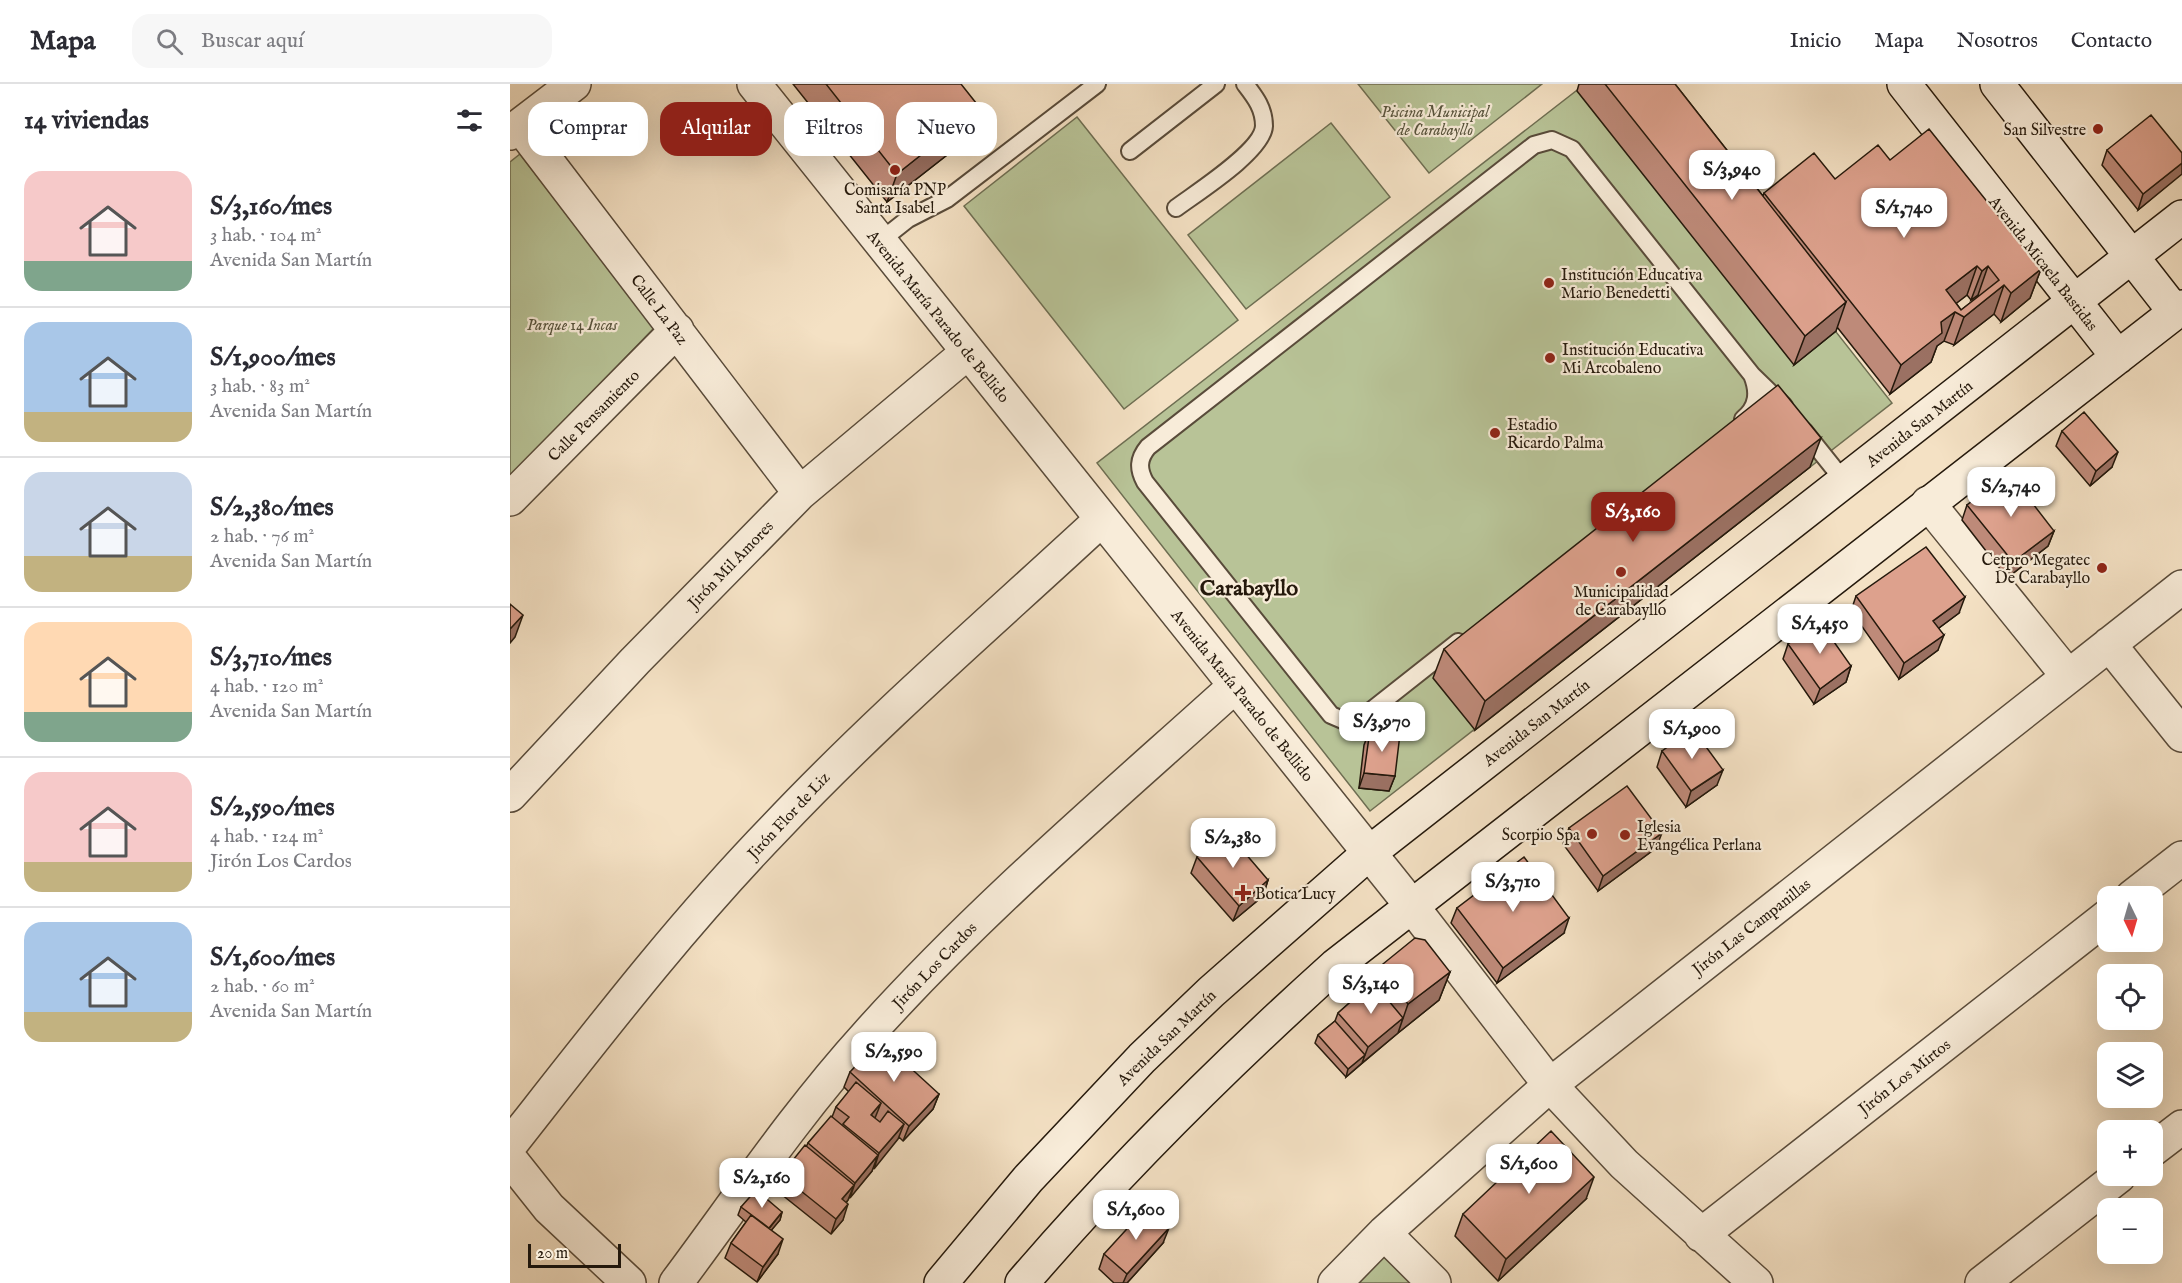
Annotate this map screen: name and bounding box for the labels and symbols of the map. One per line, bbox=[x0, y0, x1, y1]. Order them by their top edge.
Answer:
park label: Piscina Municipal de Carabayllo bbox=[1381, 103, 1490, 141]
place label: San Silvestre bbox=[2004, 121, 2086, 141]
marker: San Silvestre bbox=[2091, 122, 2105, 136]
pin: S/3,940 bbox=[1677, 150, 1787, 201]
marker: Comisaría PNP Santa Isabel bbox=[888, 163, 902, 177]
place label: Comisaría PNP Santa Isabel bbox=[844, 181, 946, 219]
pin: S/1,740 bbox=[1849, 188, 1959, 239]
street label: Avenida Micaela Bastidas bbox=[1983, 192, 2102, 336]
street label: Avenida María Parado de Bellido bbox=[861, 226, 1013, 408]
place label: Institución Educativa Mario Benedetti bbox=[1561, 266, 1703, 304]
street label: Calle La Paz bbox=[625, 271, 691, 349]
marker: Institución Educativa Mario Benedetti bbox=[1542, 276, 1556, 290]
park label: Parque 14 Incas bbox=[527, 316, 618, 336]
place label: Institución Educativa Mi Arcobaleno bbox=[1562, 341, 1704, 379]
marker: Institución Educativa Mi Arcobaleno bbox=[1543, 351, 1557, 365]
street label: Calle Pensamiento bbox=[544, 366, 645, 467]
street label: Avenida San Martín bbox=[1862, 376, 1978, 473]
place label: Estadio Ricardo Palma bbox=[1507, 416, 1603, 454]
marker: Estadio Ricardo Palma bbox=[1488, 426, 1502, 440]
pin: S/2,740 bbox=[1956, 467, 2066, 518]
pin: S/3,160 bbox=[1578, 492, 1688, 543]
street label: Jirón Mil Amores bbox=[683, 517, 779, 615]
place label: Cetpro Megatec De Carabayllo bbox=[1982, 551, 2090, 589]
marker: Cetpro Megatec De Carabayllo bbox=[2095, 561, 2109, 575]
marker: Municipalidad de Carabayllo bbox=[1614, 565, 1628, 579]
district label: Carabayllo bbox=[1200, 575, 1298, 603]
place label: Municipalidad de Carabayllo bbox=[1573, 583, 1669, 621]
pin: S/1,450 bbox=[1765, 604, 1875, 655]
street label: Avenida María Parado de Bellido bbox=[1165, 605, 1317, 787]
street label: Avenida San Martín bbox=[1479, 675, 1595, 772]
pin: S/3,970 bbox=[1327, 702, 1437, 753]
pin: S/1,900 bbox=[1637, 709, 1747, 760]
street label: Jirón Flor de Liz bbox=[743, 769, 835, 866]
pin: S/2,380 bbox=[1178, 818, 1288, 869]
place label: Iglesia Evangélica Perlana bbox=[1637, 818, 1761, 856]
place label: Scorpio Spa bbox=[1502, 826, 1580, 846]
marker: Scorpio Spa bbox=[1585, 827, 1599, 841]
marker: Iglesia Evangélica Perlana bbox=[1618, 828, 1632, 842]
pin: S/3,710 bbox=[1458, 862, 1568, 913]
street label: Jirón Las Campanillas bbox=[1687, 875, 1816, 981]
place label: Botica Lucy bbox=[1255, 885, 1336, 905]
marker: Botica Lucy bbox=[1236, 886, 1250, 900]
north arrow bbox=[2097, 886, 2163, 952]
street label: Jirón Los Cardos bbox=[887, 918, 982, 1016]
pin: S/3,140 bbox=[1316, 964, 1426, 1015]
street label: Avenida San Martín bbox=[1113, 986, 1221, 1091]
pin: S/2,590 bbox=[839, 1032, 949, 1083]
street label: Jirón Los Mirtos bbox=[1854, 1035, 1956, 1121]
pin: S/1,600 bbox=[1474, 1144, 1584, 1195]
pin: S/2,160 bbox=[707, 1158, 817, 1209]
pin: S/1,600 bbox=[1081, 1190, 1191, 1241]
scale bar bbox=[528, 1241, 621, 1268]

